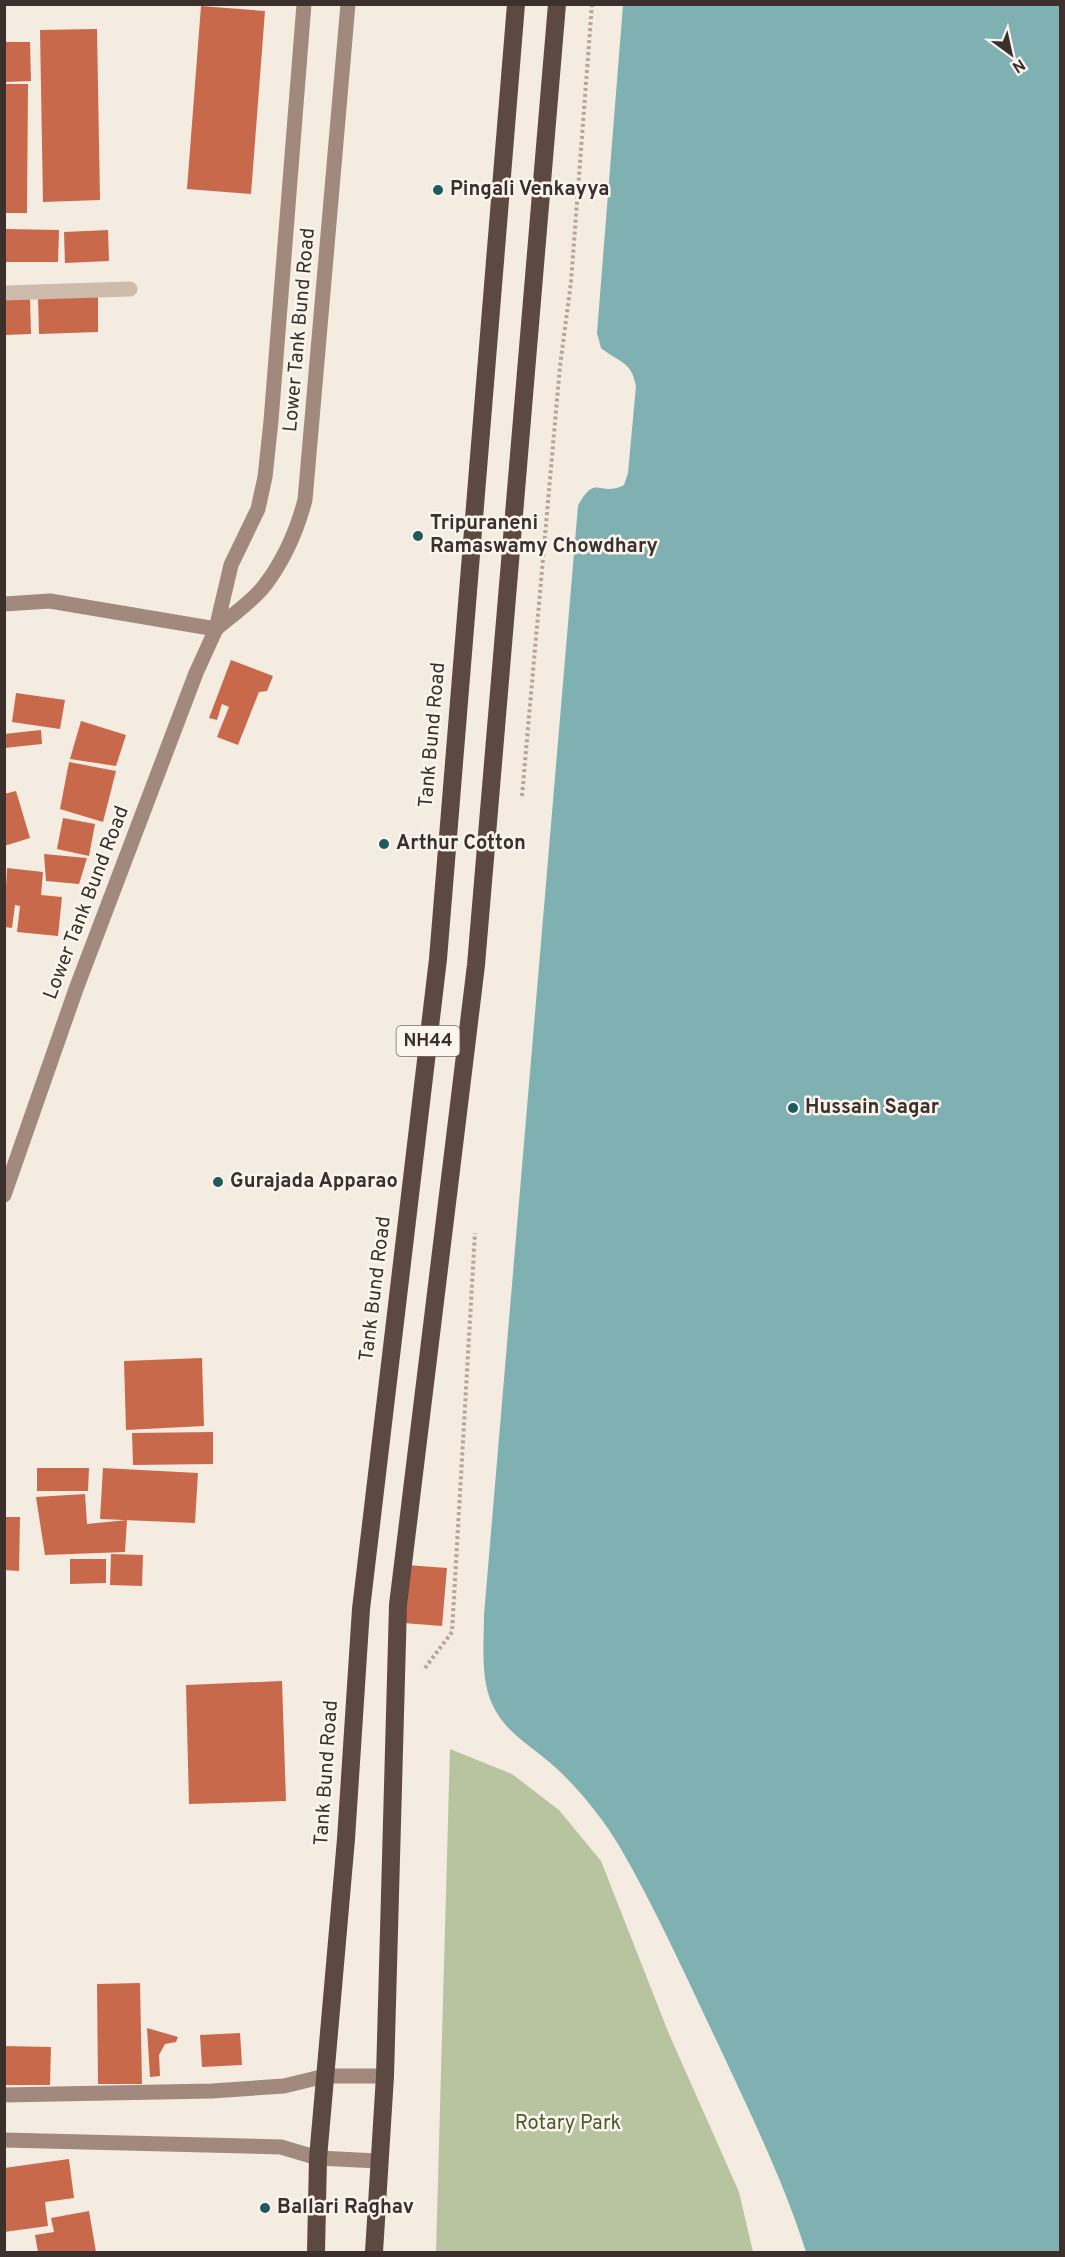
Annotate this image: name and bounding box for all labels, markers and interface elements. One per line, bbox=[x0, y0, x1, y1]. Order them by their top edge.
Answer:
north arrow bbox=[981, 24, 1041, 84]
text: N bbox=[1008, 53, 1028, 76]
place label: Pingali Venkayya bbox=[450, 177, 609, 203]
marker: Pingali Venkayya bbox=[431, 183, 445, 197]
street label: Lower Tank Bund Road bbox=[278, 227, 322, 433]
place label: Tripuraneni Ramaswamy Chowdhary bbox=[430, 511, 658, 560]
marker: Tripuraneni Ramaswamy Chowdhary bbox=[411, 529, 425, 543]
street label: Tank Bund Road bbox=[414, 661, 452, 809]
street label: Lower Tank Bund Road bbox=[38, 803, 136, 1003]
place label: Arthur Cotton bbox=[396, 831, 526, 857]
marker: Arthur Cotton bbox=[377, 837, 391, 851]
road number: NH44 bbox=[396, 1026, 460, 1056]
place label: Hussain Sagar bbox=[805, 1095, 940, 1121]
marker: Hussain Sagar bbox=[786, 1101, 800, 1115]
place label: Gurajada Apparao bbox=[230, 1169, 398, 1195]
marker: Gurajada Apparao bbox=[211, 1175, 225, 1189]
street label: Tank Bund Road bbox=[354, 1215, 398, 1363]
street label: Tank Bund Road bbox=[309, 1699, 345, 1847]
park label: Rotary Park bbox=[515, 2111, 621, 2137]
place label: Ballari Raghav bbox=[277, 2195, 414, 2221]
marker: Ballari Raghav bbox=[258, 2201, 272, 2215]

